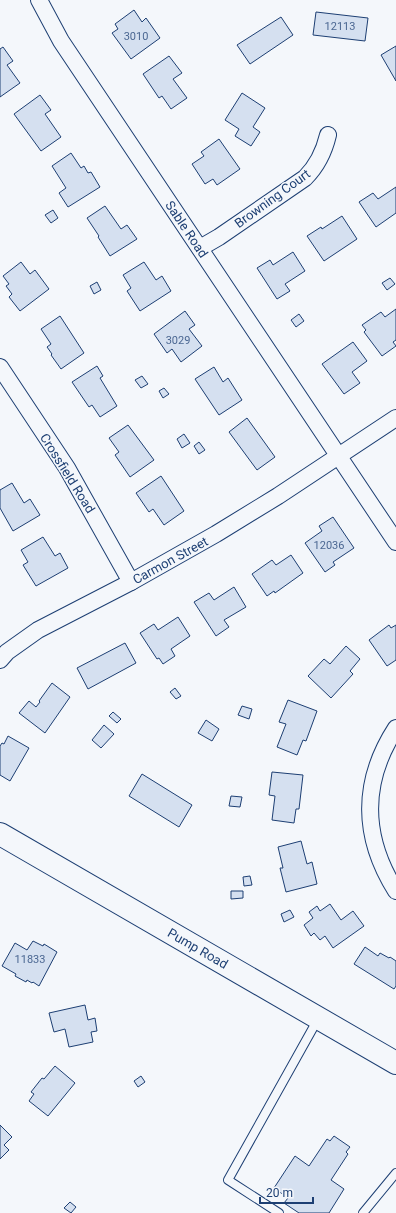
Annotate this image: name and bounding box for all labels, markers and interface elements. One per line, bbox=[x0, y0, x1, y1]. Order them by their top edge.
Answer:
house number: 12113 bbox=[325, 20, 355, 33]
house number: 3010 bbox=[124, 30, 148, 43]
street label: Browning Court bbox=[232, 166, 313, 231]
street label: Sable Road bbox=[162, 198, 211, 261]
house number: 3029 bbox=[166, 334, 190, 347]
street label: Crossfield Road bbox=[37, 431, 98, 516]
street label: Carmon Street bbox=[130, 534, 210, 587]
house number: 12036 bbox=[314, 539, 344, 552]
street label: Pump Road bbox=[165, 925, 231, 972]
house number: 11833 bbox=[15, 953, 45, 966]
scale bar bbox=[260, 1179, 313, 1205]
text: 20 m bbox=[266, 1186, 293, 1200]

